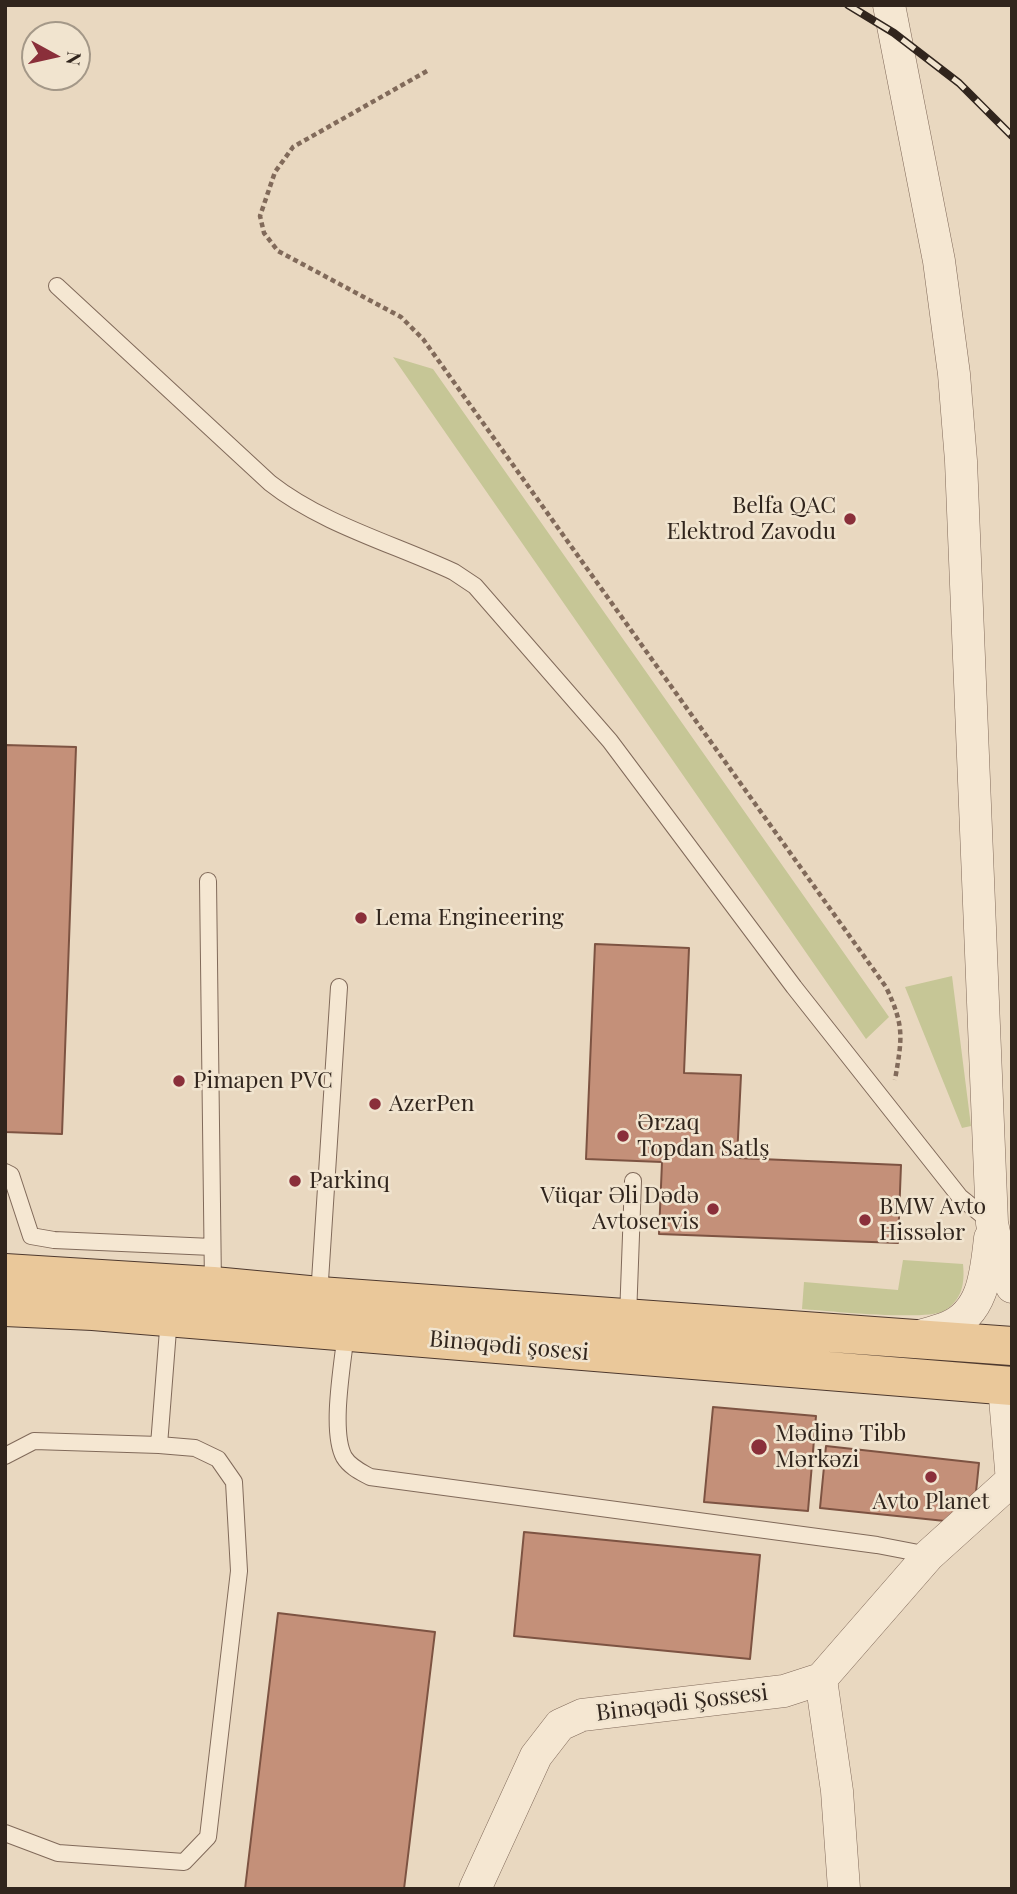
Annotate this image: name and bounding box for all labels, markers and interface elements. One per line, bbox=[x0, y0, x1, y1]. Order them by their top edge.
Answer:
north arrow bbox=[21, 21, 91, 91]
text: N bbox=[61, 50, 89, 67]
place label: Belfa QAC Elektrod Zavodu bbox=[666, 492, 836, 546]
marker: Belfa QAC Elektrod Zavodu bbox=[842, 511, 858, 527]
place label: Lema Engineering bbox=[375, 904, 564, 932]
marker: Lema Engineering bbox=[353, 910, 369, 926]
place label: Pimapen PVC bbox=[193, 1067, 333, 1095]
marker: Pimapen PVC bbox=[171, 1073, 187, 1089]
place label: AzerPen bbox=[389, 1090, 474, 1118]
marker: AzerPen bbox=[367, 1096, 383, 1112]
place label: Ərzaq Topdan Satlş bbox=[637, 1109, 769, 1163]
marker: Ərzaq Topdan Satlş bbox=[615, 1128, 631, 1144]
place label: Parkinq bbox=[309, 1167, 390, 1195]
marker: Parkinq bbox=[287, 1173, 303, 1189]
place label: Vüqar Əli Dədə Avtoservis bbox=[540, 1182, 699, 1236]
place label: BMW Avto Hissələr bbox=[879, 1193, 986, 1247]
marker: Vüqar Əli Dədə Avtoservis bbox=[705, 1201, 721, 1217]
marker: BMW Avto Hissələr bbox=[857, 1212, 873, 1228]
street label: Binəqədi şosesi bbox=[428, 1325, 590, 1367]
place label: Mədinə Tibb Mərkəzi bbox=[775, 1420, 906, 1474]
marker: Mədinə Tibb Mərkəzi bbox=[749, 1437, 769, 1457]
marker: Avto Planet bbox=[923, 1469, 939, 1485]
place label: Avto Planet bbox=[872, 1488, 990, 1516]
street label: Binəqədi Şossesi bbox=[595, 1679, 769, 1727]

